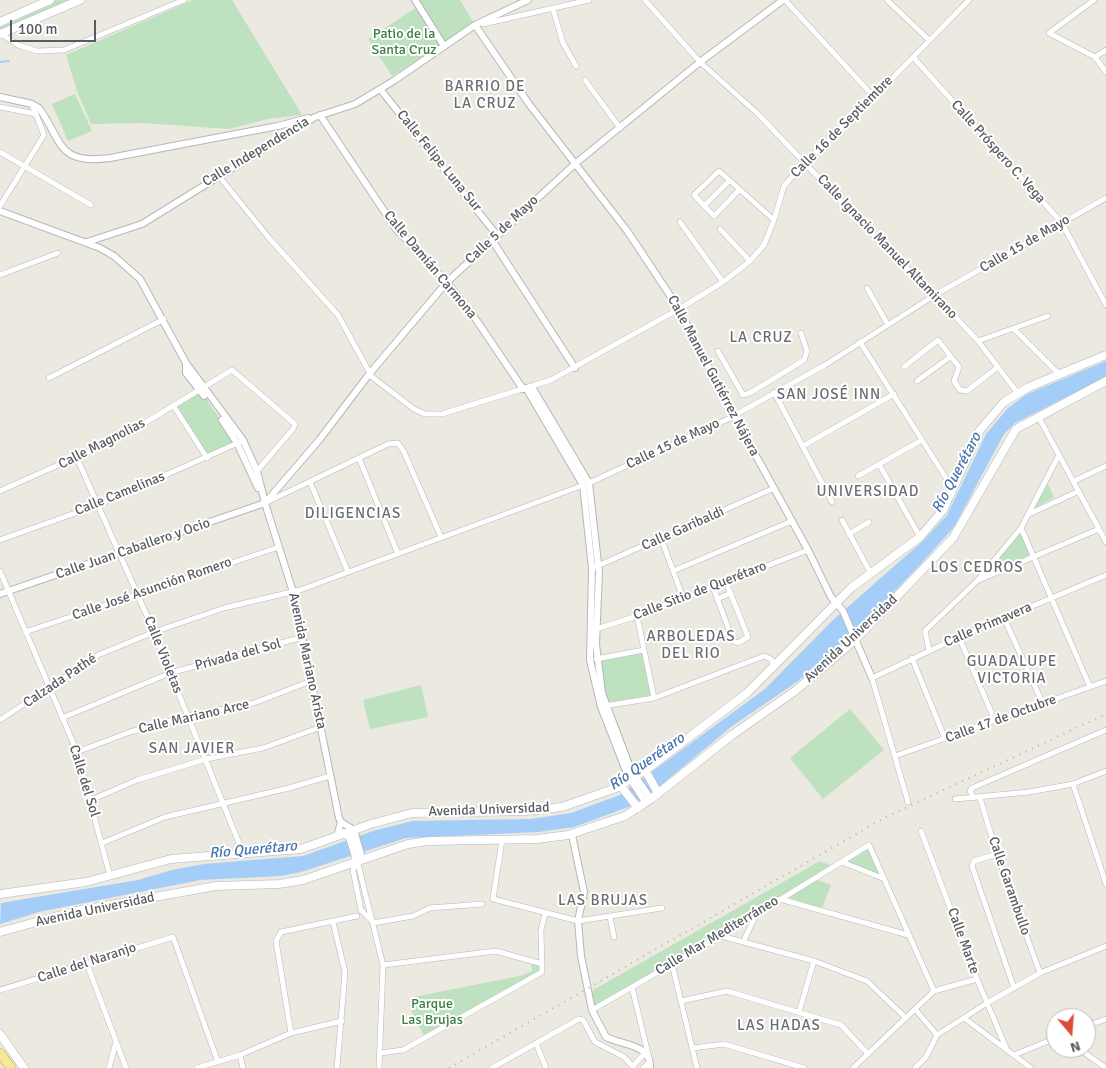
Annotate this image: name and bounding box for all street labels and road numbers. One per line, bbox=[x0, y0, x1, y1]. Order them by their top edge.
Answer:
street label: Calle 16 de Septiembre bbox=[787, 72, 897, 182]
street label: Calle Próspero C. Vega bbox=[947, 97, 1049, 207]
street label: Calle Felipe Luna Sur bbox=[393, 107, 485, 215]
street label: Calle Independencia bbox=[200, 114, 312, 190]
street label: Calle Ignacio Manuel Altamirano bbox=[813, 171, 961, 323]
street label: Calle 5 de Mayo bbox=[462, 192, 542, 268]
street label: Calle Damián Carmona bbox=[380, 207, 480, 323]
street label: Calle 15 de Mayo bbox=[977, 211, 1073, 277]
street label: Calle Manuel Gutiérrez Nájera bbox=[663, 293, 763, 459]
street label: Calle Magnolias bbox=[56, 415, 148, 473]
street label: Calle 15 de Mayo bbox=[624, 415, 722, 473]
street label: Calle Camelinas bbox=[72, 468, 168, 520]
street label: Calle Garibaldi bbox=[639, 503, 727, 555]
street label: Calle Juan Caballero y Ocio bbox=[54, 515, 212, 583]
street label: Calle José Asunción Romero bbox=[70, 554, 234, 624]
street label: Calle Sitio de Querétaro bbox=[631, 558, 769, 624]
street label: Avenida Mariano Arista bbox=[284, 591, 330, 731]
street label: Avenida Universidad bbox=[801, 591, 901, 687]
street label: Calle Primavera bbox=[942, 599, 1034, 651]
street label: Calle Violetas bbox=[140, 614, 186, 696]
street label: Privada del Sol bbox=[193, 635, 283, 675]
street label: Calzada Pathé bbox=[20, 650, 100, 712]
street label: Calle 17 de Octubre bbox=[943, 691, 1059, 747]
street label: Calle Mariano Arce bbox=[137, 696, 251, 738]
street label: Calle del Sol bbox=[65, 743, 103, 819]
street label: Avenida Universidad bbox=[428, 799, 550, 821]
street label: Calle Garambullo bbox=[984, 835, 1034, 937]
street label: Avenida Universidad bbox=[34, 889, 156, 931]
street label: Calle Mar Mediterráneo bbox=[652, 893, 782, 979]
street label: Calle Marte bbox=[943, 906, 983, 976]
street label: Calle del Naranjo bbox=[36, 939, 138, 987]

